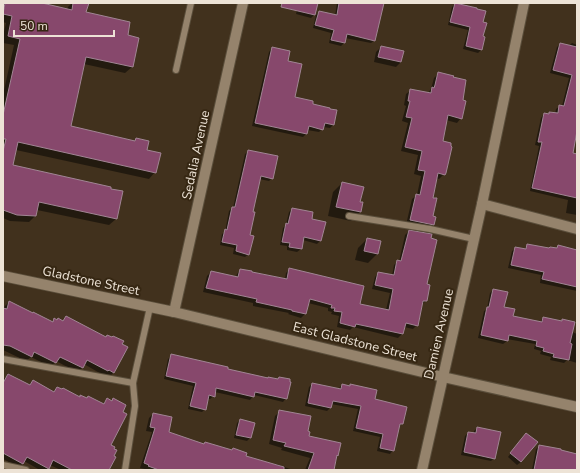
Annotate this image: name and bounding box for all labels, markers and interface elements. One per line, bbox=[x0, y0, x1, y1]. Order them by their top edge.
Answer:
scale bar bbox=[14, 12, 114, 38]
text: 50 m bbox=[20, 18, 48, 34]
street label: Sedalia Avenue bbox=[178, 109, 214, 201]
street label: Gladstone Street bbox=[41, 262, 142, 300]
street label: Damien Avenue bbox=[420, 287, 458, 381]
street label: East Gladstone Street bbox=[291, 318, 419, 366]

